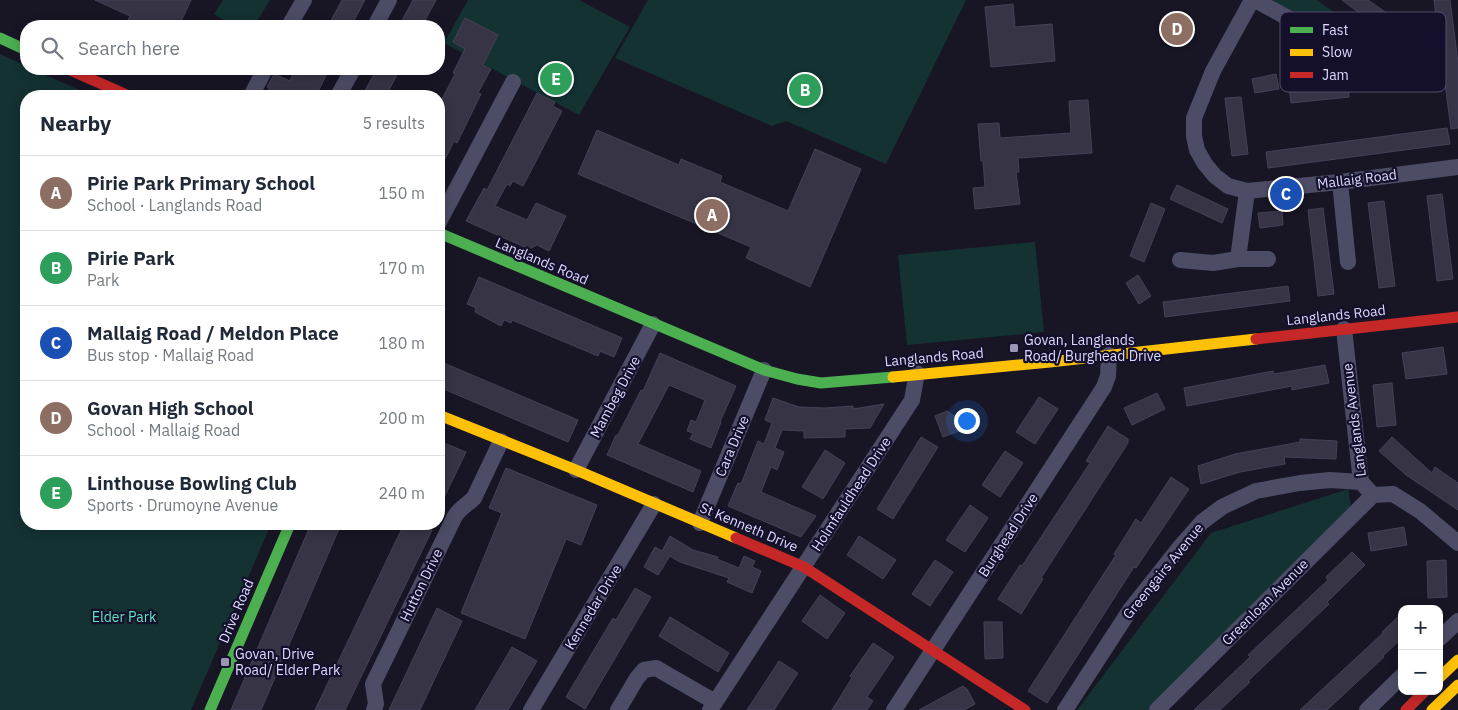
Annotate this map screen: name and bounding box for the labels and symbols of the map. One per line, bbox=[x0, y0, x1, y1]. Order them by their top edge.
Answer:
pin: D bbox=[1161, 10, 1193, 48]
legend bbox=[1280, 12, 1446, 92]
text: Fast bbox=[1322, 21, 1348, 39]
text: Slow bbox=[1322, 43, 1353, 61]
pin: E bbox=[540, 60, 572, 98]
text: Jam bbox=[1322, 66, 1349, 84]
pin: B bbox=[789, 71, 821, 109]
street label: Mallaig Road bbox=[1316, 165, 1398, 193]
pin: C bbox=[1270, 175, 1302, 213]
pin: A bbox=[696, 196, 728, 234]
street label: Langlands Road bbox=[493, 233, 591, 289]
street label: Langlands Road bbox=[1286, 301, 1386, 329]
place label: Govan, Langlands Road/ Burghead Drive bbox=[1024, 331, 1161, 365]
marker: Govan, Langlands Road/ Burghead Drive bbox=[1008, 342, 1020, 354]
street label: Langlands Road bbox=[884, 344, 984, 370]
street label: Mambeg Drive bbox=[586, 353, 644, 441]
street label: Langlands Avenue bbox=[1338, 362, 1370, 478]
your location bbox=[954, 408, 980, 434]
street label: Cara Drive bbox=[711, 412, 753, 479]
street label: Holmfauldhead Drive bbox=[807, 433, 895, 555]
street label: Burghead Drive bbox=[974, 489, 1042, 580]
street label: St Kenneth Drive bbox=[697, 498, 801, 556]
street label: Greengairs Avenue bbox=[1119, 519, 1207, 623]
street label: Hutton Drive bbox=[396, 545, 447, 624]
street label: Greenloan Avenue bbox=[1218, 555, 1312, 649]
street label: Kennedar Drive bbox=[560, 561, 626, 653]
street label: Drive Road bbox=[214, 576, 258, 646]
park label: Elder Park bbox=[92, 608, 157, 626]
place label: Govan, Drive Road/ Elder Park bbox=[235, 645, 341, 679]
marker: Govan, Drive Road/ Elder Park bbox=[219, 656, 231, 668]

